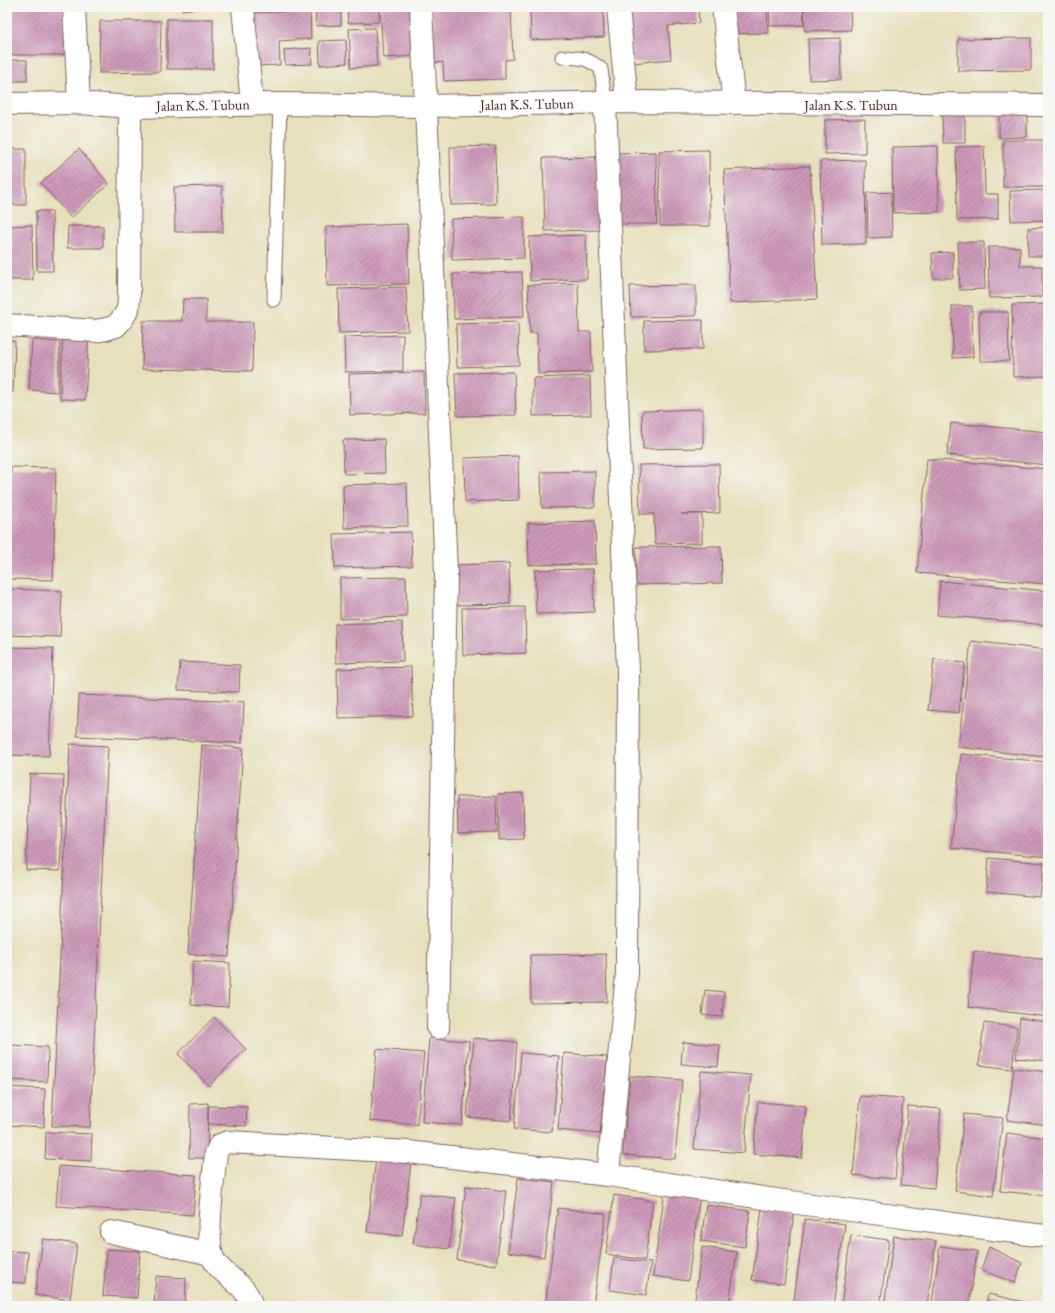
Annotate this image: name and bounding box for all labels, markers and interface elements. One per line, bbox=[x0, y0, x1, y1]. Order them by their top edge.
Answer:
street label: Jalan K.S. Tubun bbox=[479, 94, 575, 114]
street label: Jalan K.S. Tubun bbox=[155, 95, 251, 115]
street label: Jalan K.S. Tubun bbox=[803, 96, 898, 114]

